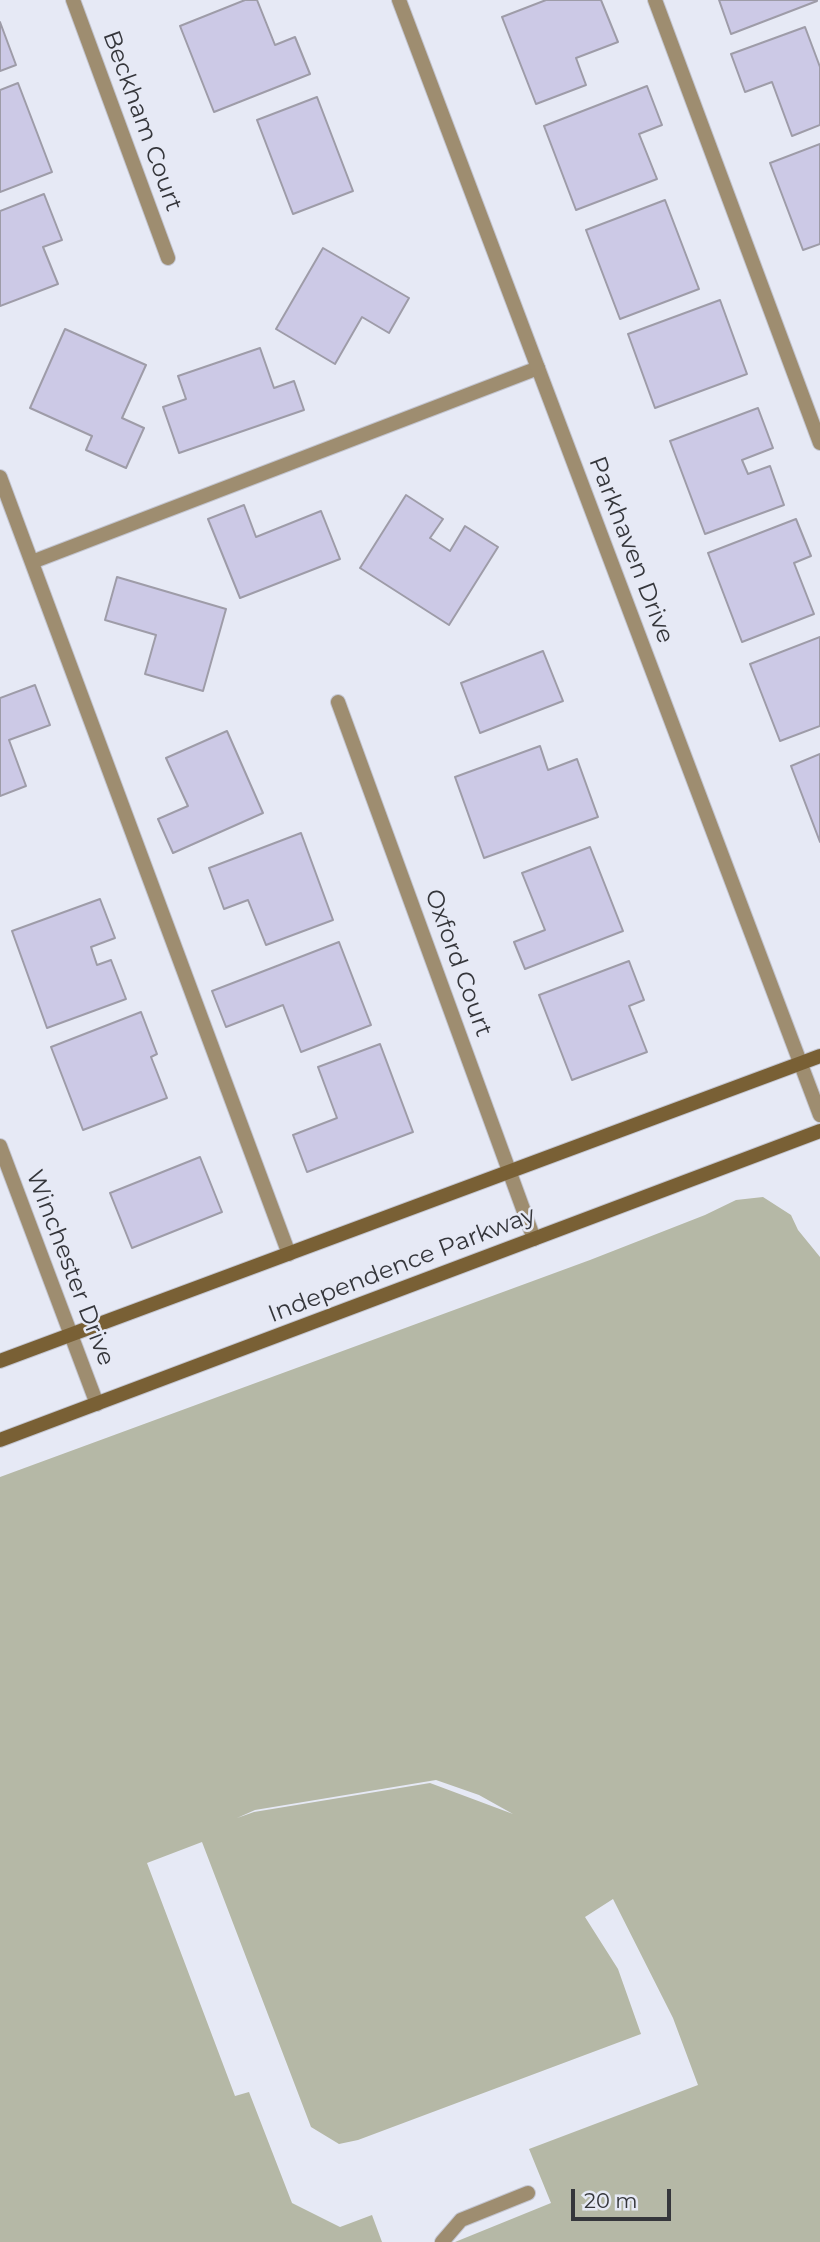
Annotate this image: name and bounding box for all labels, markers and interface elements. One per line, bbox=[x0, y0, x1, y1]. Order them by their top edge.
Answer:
street label: Beckham Court bbox=[96, 27, 188, 215]
street label: Parkhaven Drive bbox=[582, 453, 680, 647]
street label: Oxford Court bbox=[418, 885, 498, 1041]
street label: Winchester Drive bbox=[19, 1166, 121, 1370]
street label: Independence Parkway bbox=[264, 1201, 540, 1329]
scale bar bbox=[575, 2176, 675, 2220]
text: 20 m bbox=[584, 2188, 638, 2213]

